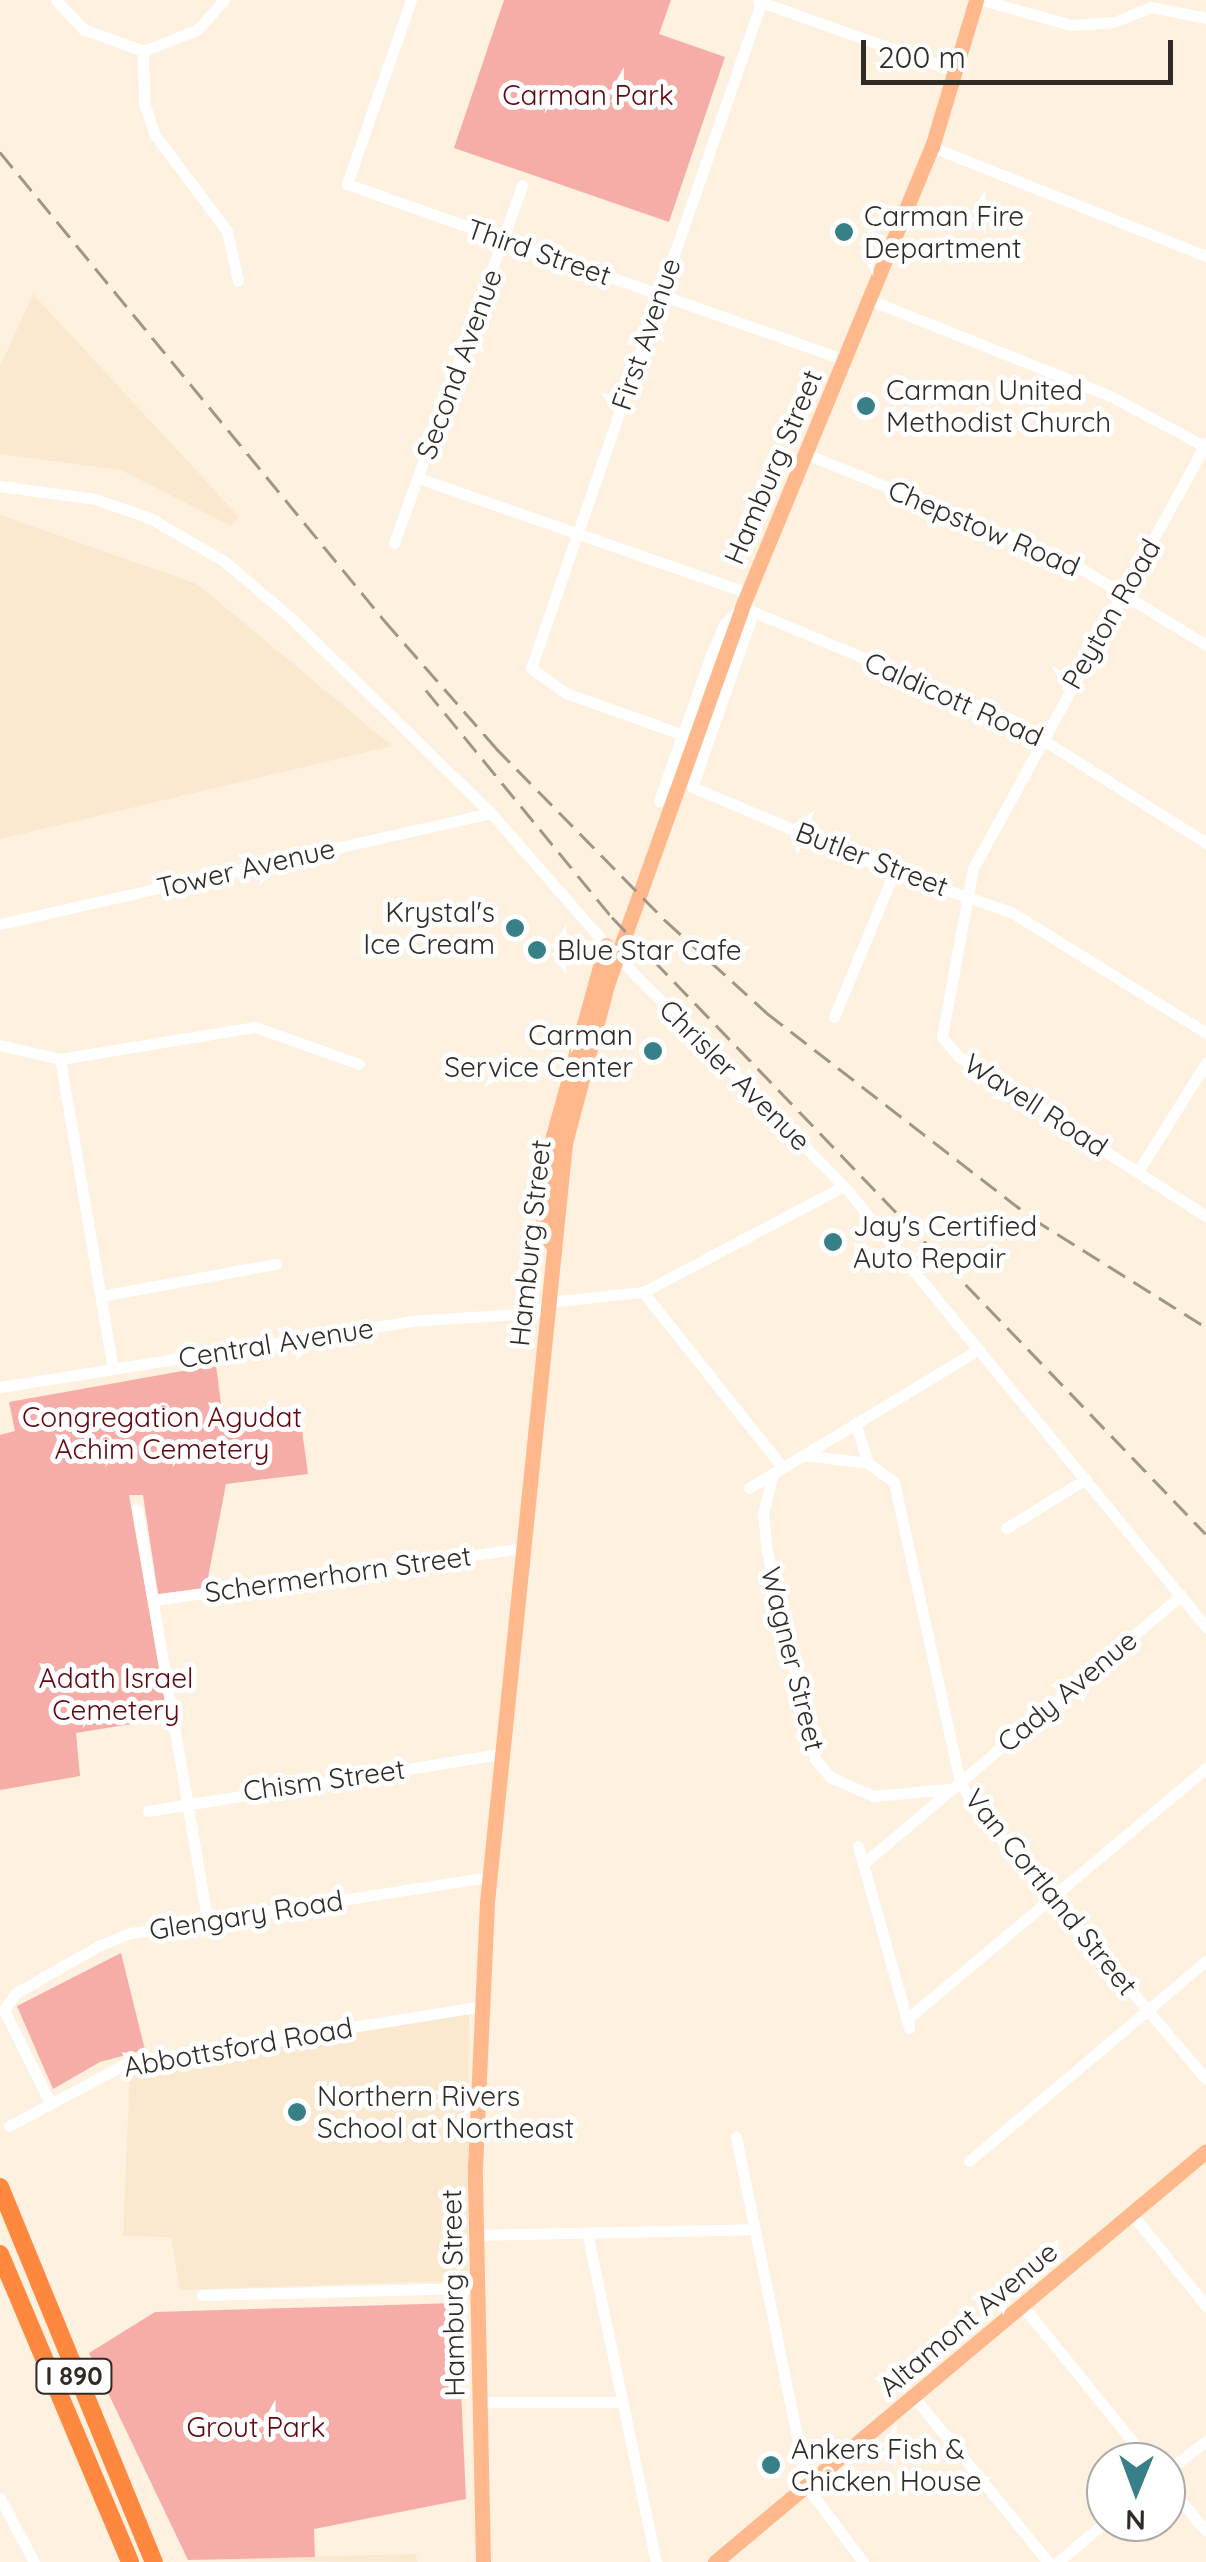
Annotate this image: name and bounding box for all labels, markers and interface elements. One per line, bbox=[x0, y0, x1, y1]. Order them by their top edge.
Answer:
scale bar bbox=[866, 20, 1178, 82]
text: 200 m bbox=[878, 38, 966, 76]
park label: Carman Park bbox=[502, 78, 674, 112]
place label: Carman Fire Department bbox=[864, 199, 1024, 265]
street label: Third Street bbox=[463, 212, 615, 292]
marker: Carman Fire Department bbox=[833, 221, 855, 243]
street label: First Avenue bbox=[604, 254, 688, 414]
street label: Second Avenue bbox=[409, 265, 509, 463]
street label: Hamburg Street bbox=[717, 365, 829, 569]
place label: Carman United Methodist Church bbox=[886, 373, 1111, 439]
marker: Carman United Methodist Church bbox=[855, 395, 877, 417]
street label: Chepstow Road bbox=[883, 473, 1085, 583]
street label: Peyton Road bbox=[1055, 533, 1167, 695]
street label: Caldicott Road bbox=[860, 645, 1048, 753]
street label: Butler Street bbox=[791, 815, 953, 903]
street label: Tower Avenue bbox=[154, 831, 338, 905]
place label: Krystal's Ice Cream bbox=[363, 895, 495, 961]
marker: Krystal's Ice Cream bbox=[504, 917, 526, 939]
place label: Blue Star Cafe bbox=[557, 933, 742, 967]
marker: Blue Star Cafe bbox=[526, 939, 548, 961]
street label: Chrisler Avenue bbox=[652, 992, 818, 1158]
place label: Carman Service Center bbox=[444, 1018, 633, 1084]
marker: Carman Service Center bbox=[642, 1040, 664, 1062]
street label: Wavell Road bbox=[958, 1046, 1114, 1164]
street label: Hamburg Street bbox=[502, 1138, 558, 1348]
place label: Jay's Certified Auto Repair bbox=[853, 1209, 1037, 1275]
marker: Jay's Certified Auto Repair bbox=[822, 1231, 844, 1253]
street label: Central Avenue bbox=[176, 1311, 376, 1375]
park label: Congregation Agudat Achim Cemetery bbox=[22, 1400, 302, 1466]
street label: Schermerhorn Street bbox=[203, 1539, 473, 1609]
street label: Wagner Street bbox=[754, 1564, 832, 1754]
street label: Cady Avenue bbox=[991, 1623, 1143, 1759]
park label: Adath Israel Cemetery bbox=[39, 1661, 193, 1727]
street label: Chism Street bbox=[241, 1752, 407, 1808]
street label: Van Cortland Street bbox=[958, 1782, 1144, 2002]
street label: Glengary Road bbox=[147, 1883, 345, 1947]
street label: Abbottsford Road bbox=[121, 2010, 355, 2084]
place label: Northern Rivers School at Northeast bbox=[317, 2079, 574, 2145]
marker: Northern Rivers School at Northeast bbox=[286, 2101, 308, 2123]
street label: Hamburg Street bbox=[434, 2189, 472, 2397]
street label: Altamont Avenue bbox=[872, 2235, 1064, 2403]
road number: I 890 bbox=[34, 2356, 114, 2396]
park label: Grout Park bbox=[187, 2410, 325, 2444]
place label: Ankers Fish & Chicken House bbox=[791, 2432, 982, 2498]
north arrow bbox=[1086, 2442, 1186, 2542]
marker: Ankers Fish & Chicken House bbox=[760, 2454, 782, 2476]
text: N bbox=[1125, 2503, 1146, 2538]

